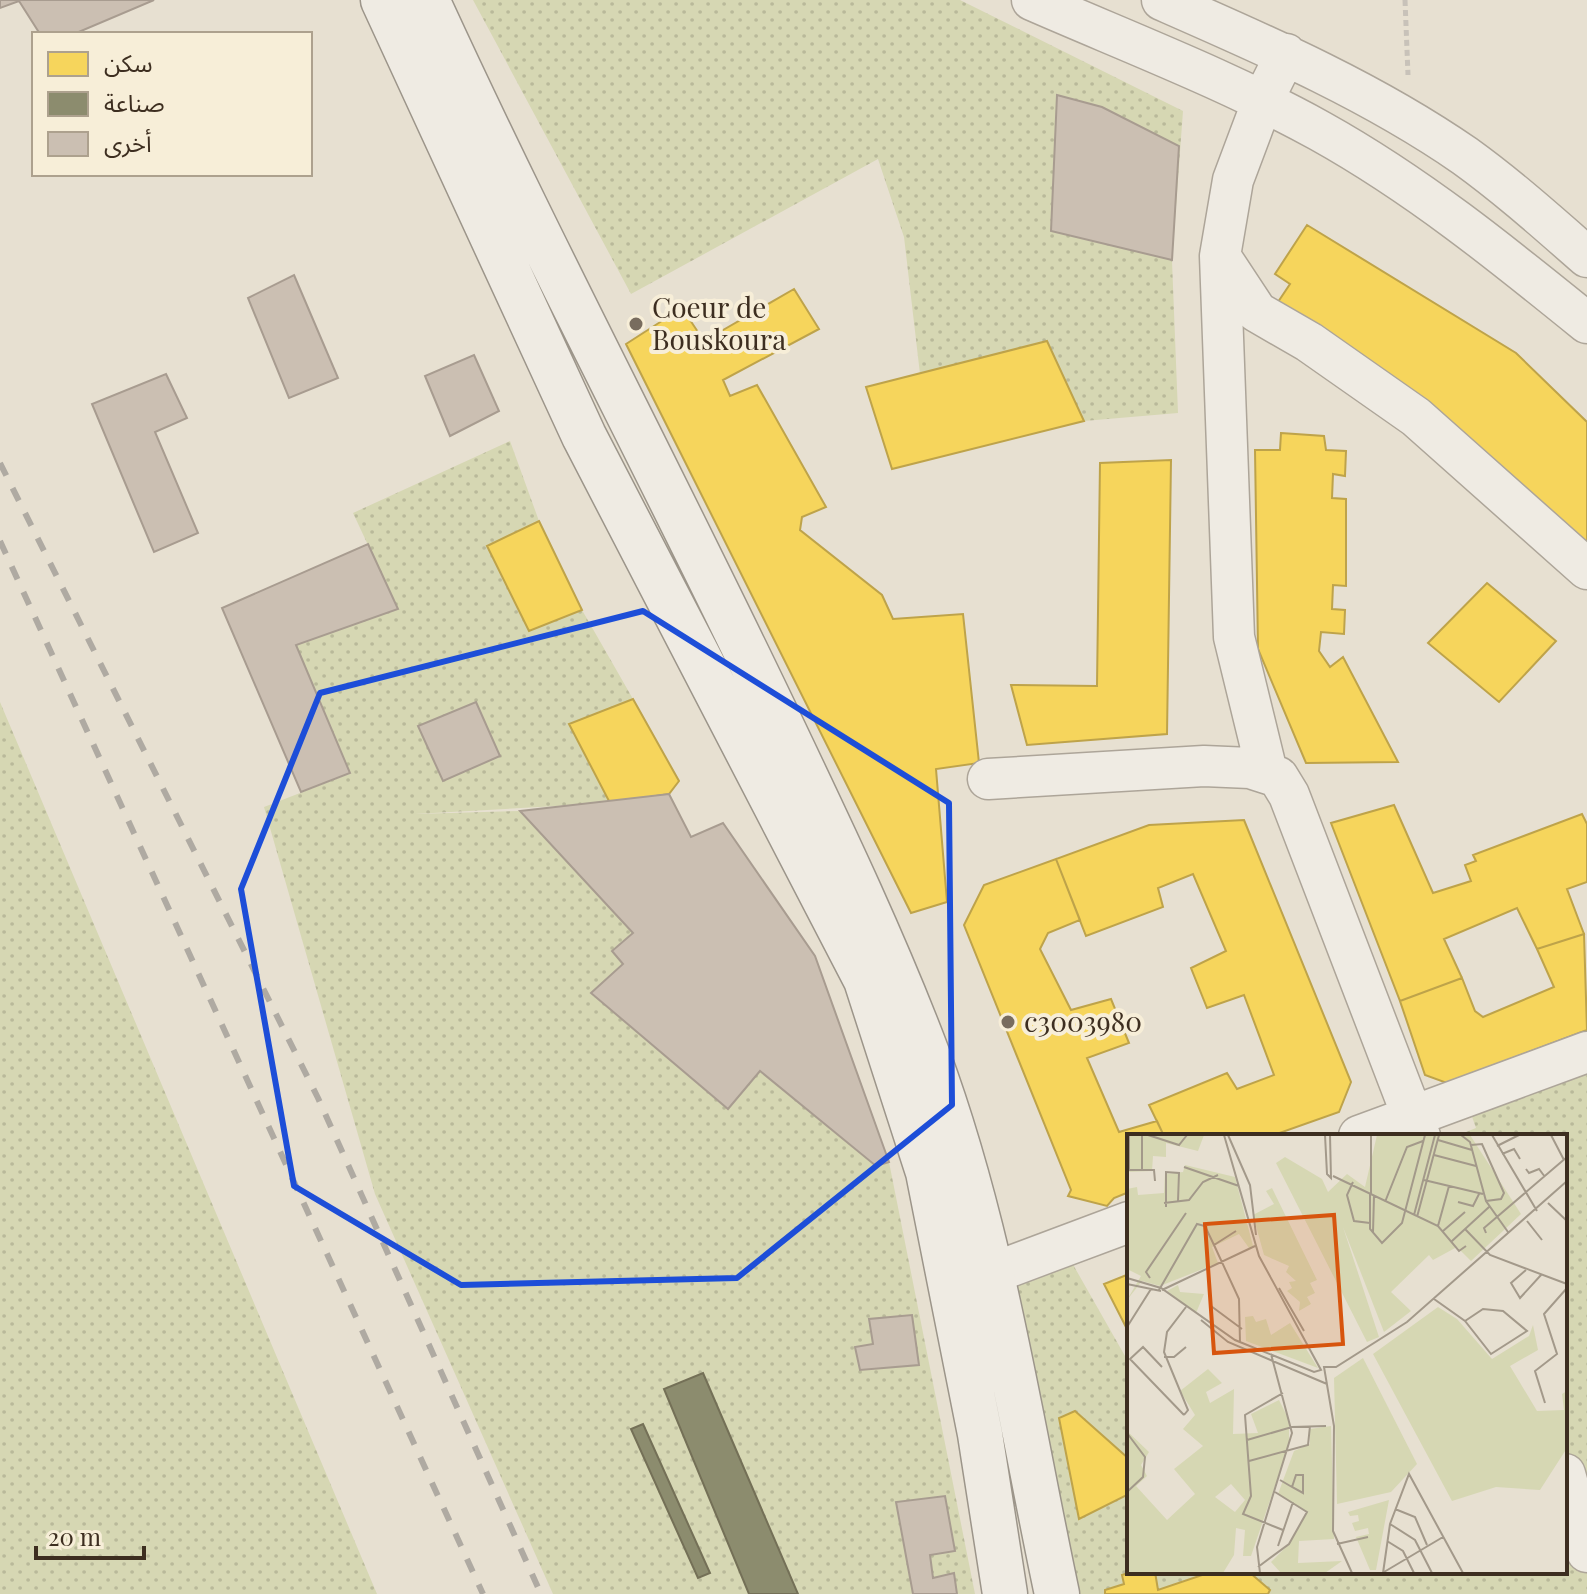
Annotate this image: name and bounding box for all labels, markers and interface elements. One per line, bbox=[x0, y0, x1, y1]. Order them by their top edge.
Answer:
legend bbox=[32, 32, 312, 176]
text: سكن bbox=[104, 46, 153, 78]
text: صناعة bbox=[104, 86, 165, 118]
text: أخرى bbox=[104, 126, 152, 158]
place label: Coeur de Bouskoura bbox=[652, 288, 786, 357]
marker: Coeur de Bouskoura bbox=[627, 315, 645, 333]
place label: c3003980 bbox=[1024, 1002, 1142, 1039]
marker: c3003980 bbox=[999, 1013, 1017, 1031]
inset map bbox=[1127, 1134, 1567, 1574]
scale bar bbox=[36, 1510, 144, 1560]
text: 20 m bbox=[48, 1520, 101, 1552]

